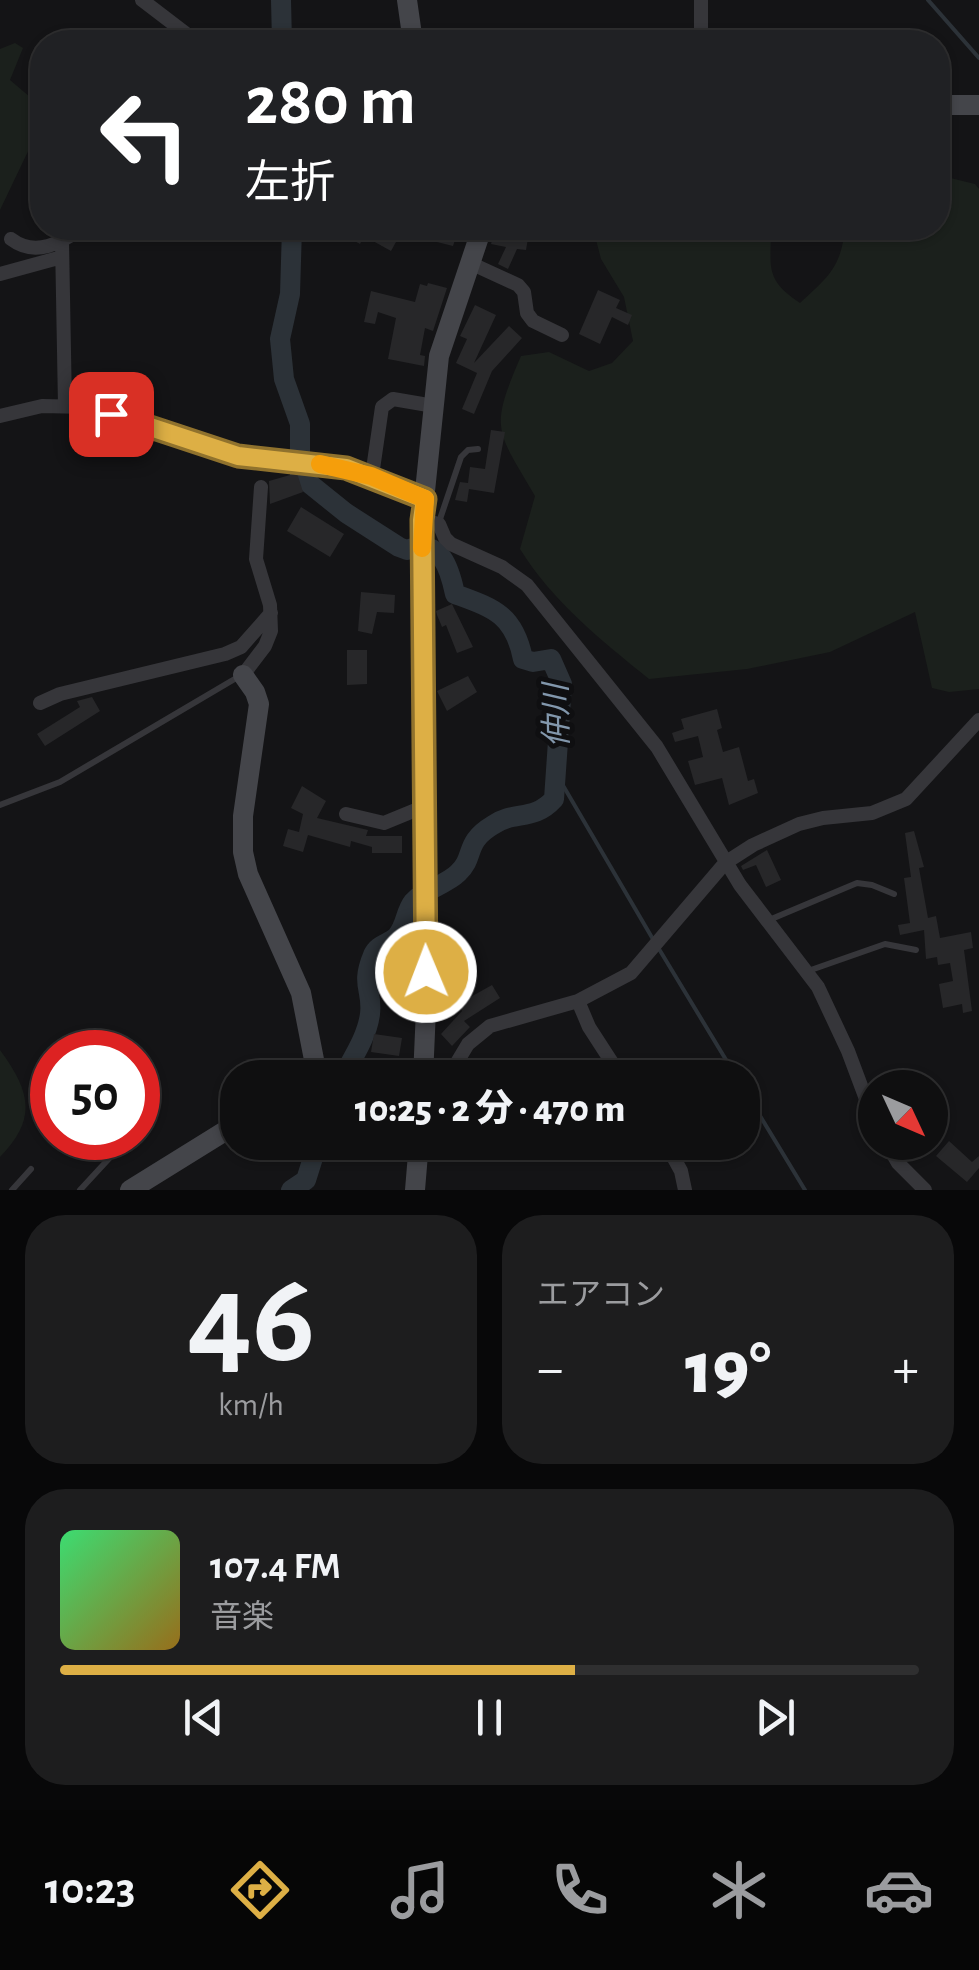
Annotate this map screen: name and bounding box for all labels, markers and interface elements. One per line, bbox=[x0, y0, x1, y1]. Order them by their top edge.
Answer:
text: 280 m bbox=[245, 67, 416, 137]
icon: left bbox=[80, 70, 210, 200]
text: 左折 bbox=[245, 161, 335, 206]
pin bbox=[69, 372, 154, 457]
icon: arrive bbox=[84, 387, 139, 442]
water label: 仲川 bbox=[539, 681, 574, 748]
position arrow bbox=[374, 920, 478, 1024]
speed limit sign: 50 bbox=[30, 1030, 160, 1160]
north arrow bbox=[858, 1070, 948, 1160]
map controls bbox=[858, 1070, 948, 1160]
text: 10:25 · 2 分 · 470 m bbox=[355, 1091, 625, 1129]
text: 46 bbox=[187, 1256, 315, 1386]
text: エアコン bbox=[537, 1279, 665, 1311]
text: 19° bbox=[685, 1332, 771, 1407]
text: − bbox=[537, 1342, 563, 1397]
text: + bbox=[893, 1342, 919, 1397]
text: km/h bbox=[218, 1389, 284, 1421]
text: 107.4 FM bbox=[210, 1548, 341, 1586]
text: 音楽 bbox=[210, 1601, 274, 1633]
icon: previous bbox=[176, 1690, 231, 1745]
icon: pause bbox=[462, 1690, 517, 1745]
icon: next bbox=[748, 1690, 803, 1745]
icon: directions bbox=[225, 1855, 295, 1925]
icon: music bbox=[385, 1855, 455, 1925]
icon: phone bbox=[545, 1855, 615, 1925]
icon: climate bbox=[704, 1855, 774, 1925]
icon: car bbox=[864, 1855, 934, 1925]
text: 10:23 bbox=[45, 1867, 135, 1912]

